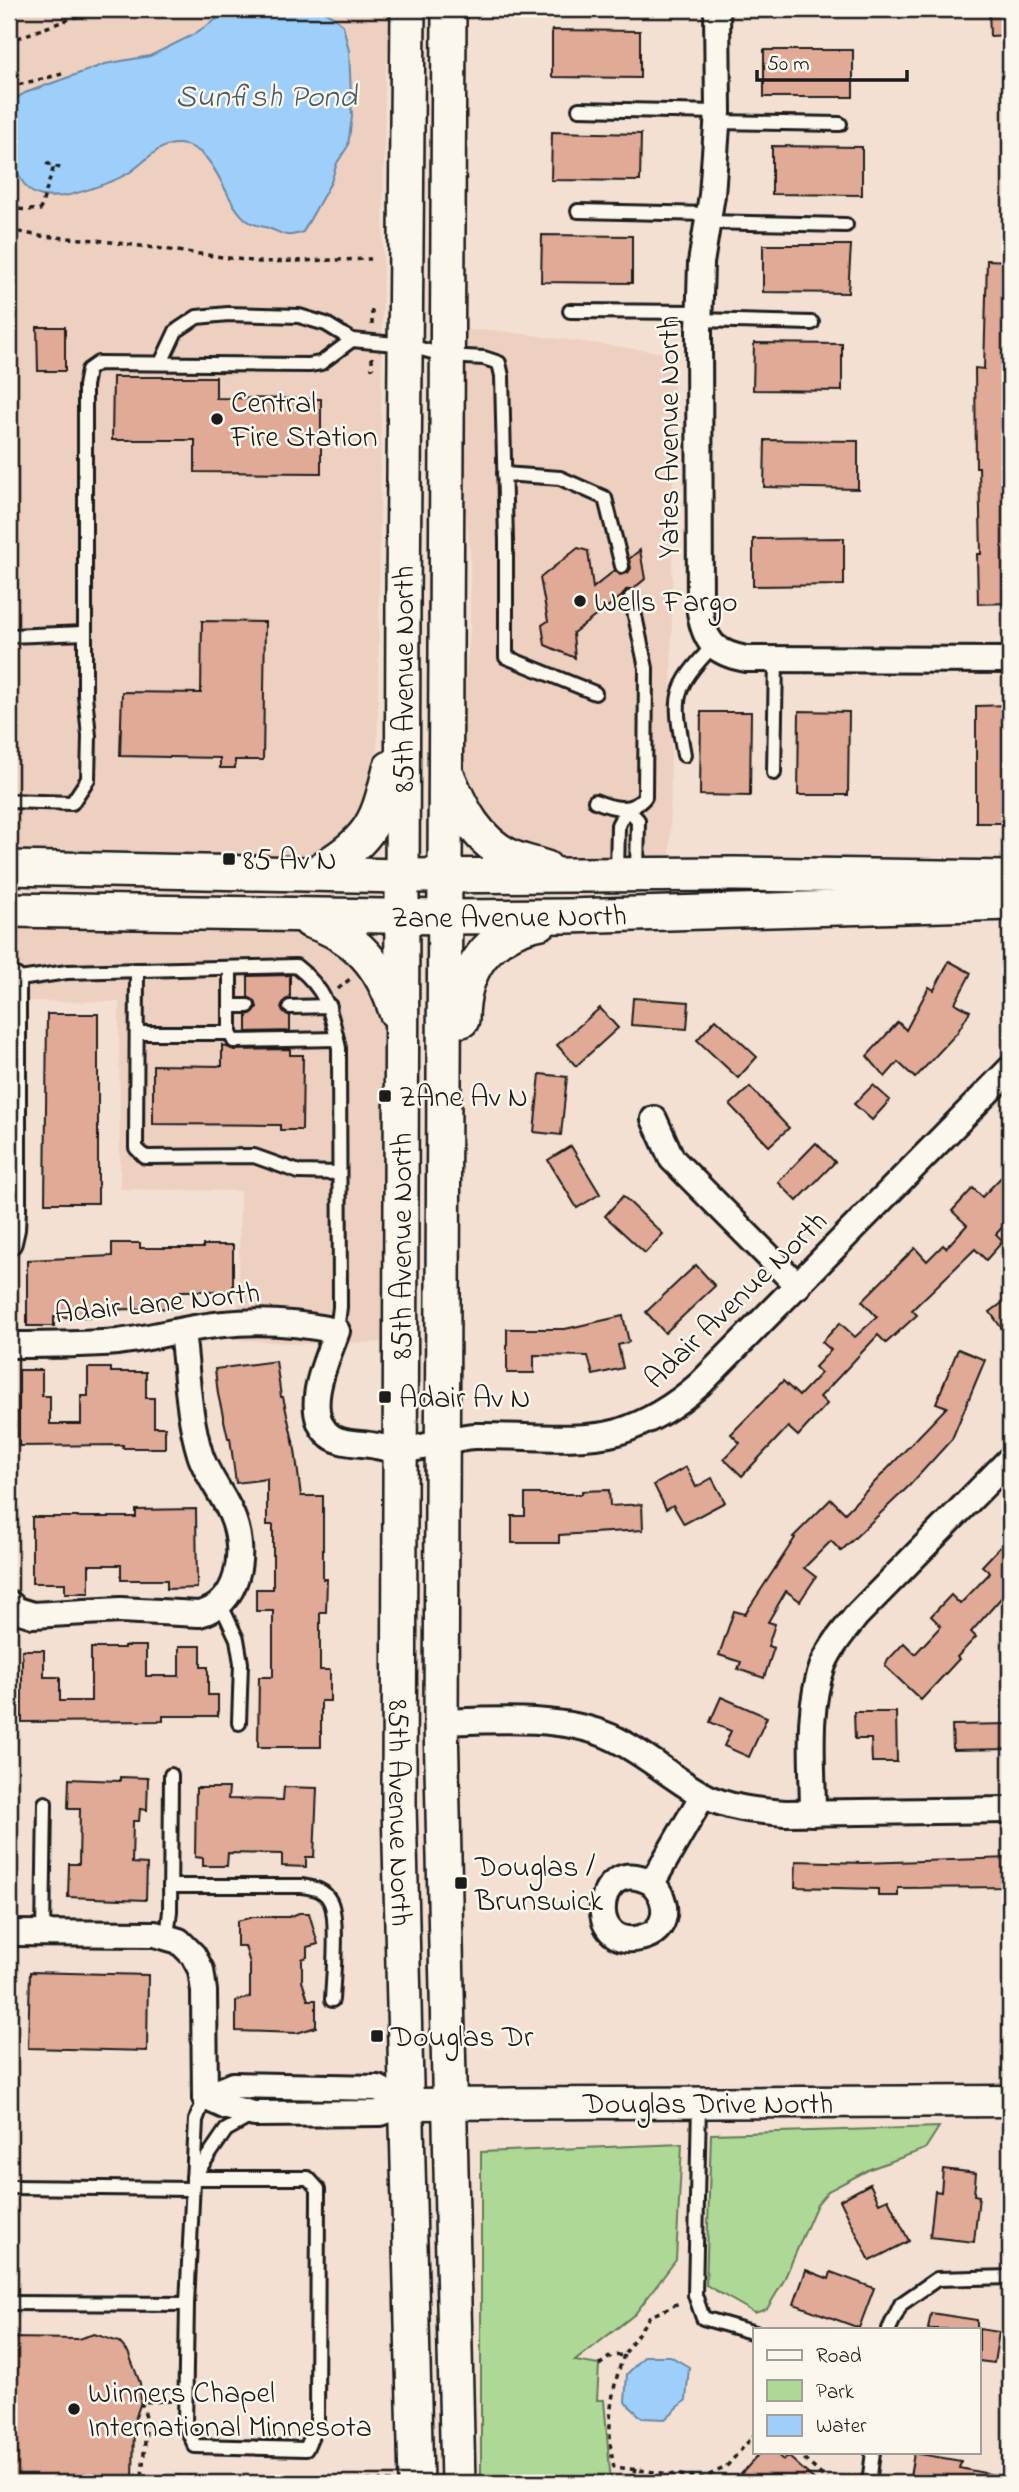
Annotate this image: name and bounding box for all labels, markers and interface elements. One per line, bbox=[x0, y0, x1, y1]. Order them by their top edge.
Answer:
scale bar bbox=[757, 38, 907, 82]
text: 50 m bbox=[767, 50, 810, 80]
water label: Sunfish Pond bbox=[175, 75, 358, 122]
street label: Yates Avenue North bbox=[649, 316, 693, 558]
place label: Central Fire Station bbox=[230, 383, 378, 461]
marker: Central Fire Station bbox=[209, 411, 225, 427]
street label: 85th Avenue North bbox=[384, 566, 428, 792]
place label: Wells Fargo bbox=[594, 582, 738, 626]
marker: Wells Fargo bbox=[572, 593, 588, 609]
place label: 85 Av N bbox=[243, 840, 337, 884]
marker: 85 Av N bbox=[221, 851, 237, 867]
street label: Zane Avenue North bbox=[391, 895, 628, 942]
place label: ZAne Av N bbox=[399, 1077, 528, 1121]
marker: ZAne Av N bbox=[377, 1088, 393, 1104]
street label: 85th Avenue North bbox=[382, 1133, 426, 1359]
street label: Adair Avenue North bbox=[635, 1202, 839, 1400]
street label: Adair Lane North bbox=[52, 1272, 262, 1338]
place label: Adair Av N bbox=[399, 1378, 531, 1422]
marker: Adair Av N bbox=[377, 1389, 393, 1405]
street label: 85th Avenue North bbox=[374, 1699, 421, 1927]
place label: Douglas / Brunswick bbox=[474, 1847, 604, 1925]
marker: Douglas / Brunswick bbox=[453, 1875, 469, 1891]
place label: Douglas Dr bbox=[390, 2017, 534, 2061]
marker: Douglas Dr bbox=[369, 2028, 385, 2044]
street label: Douglas Drive North bbox=[582, 2084, 833, 2128]
legend bbox=[753, 2328, 981, 2454]
text: Road bbox=[816, 2342, 862, 2372]
place label: Winners Chapel International Minnesota bbox=[88, 2373, 372, 2451]
text: Park bbox=[816, 2378, 855, 2408]
marker: Winners Chapel International Minnesota bbox=[66, 2401, 82, 2417]
text: Water bbox=[816, 2412, 867, 2442]

